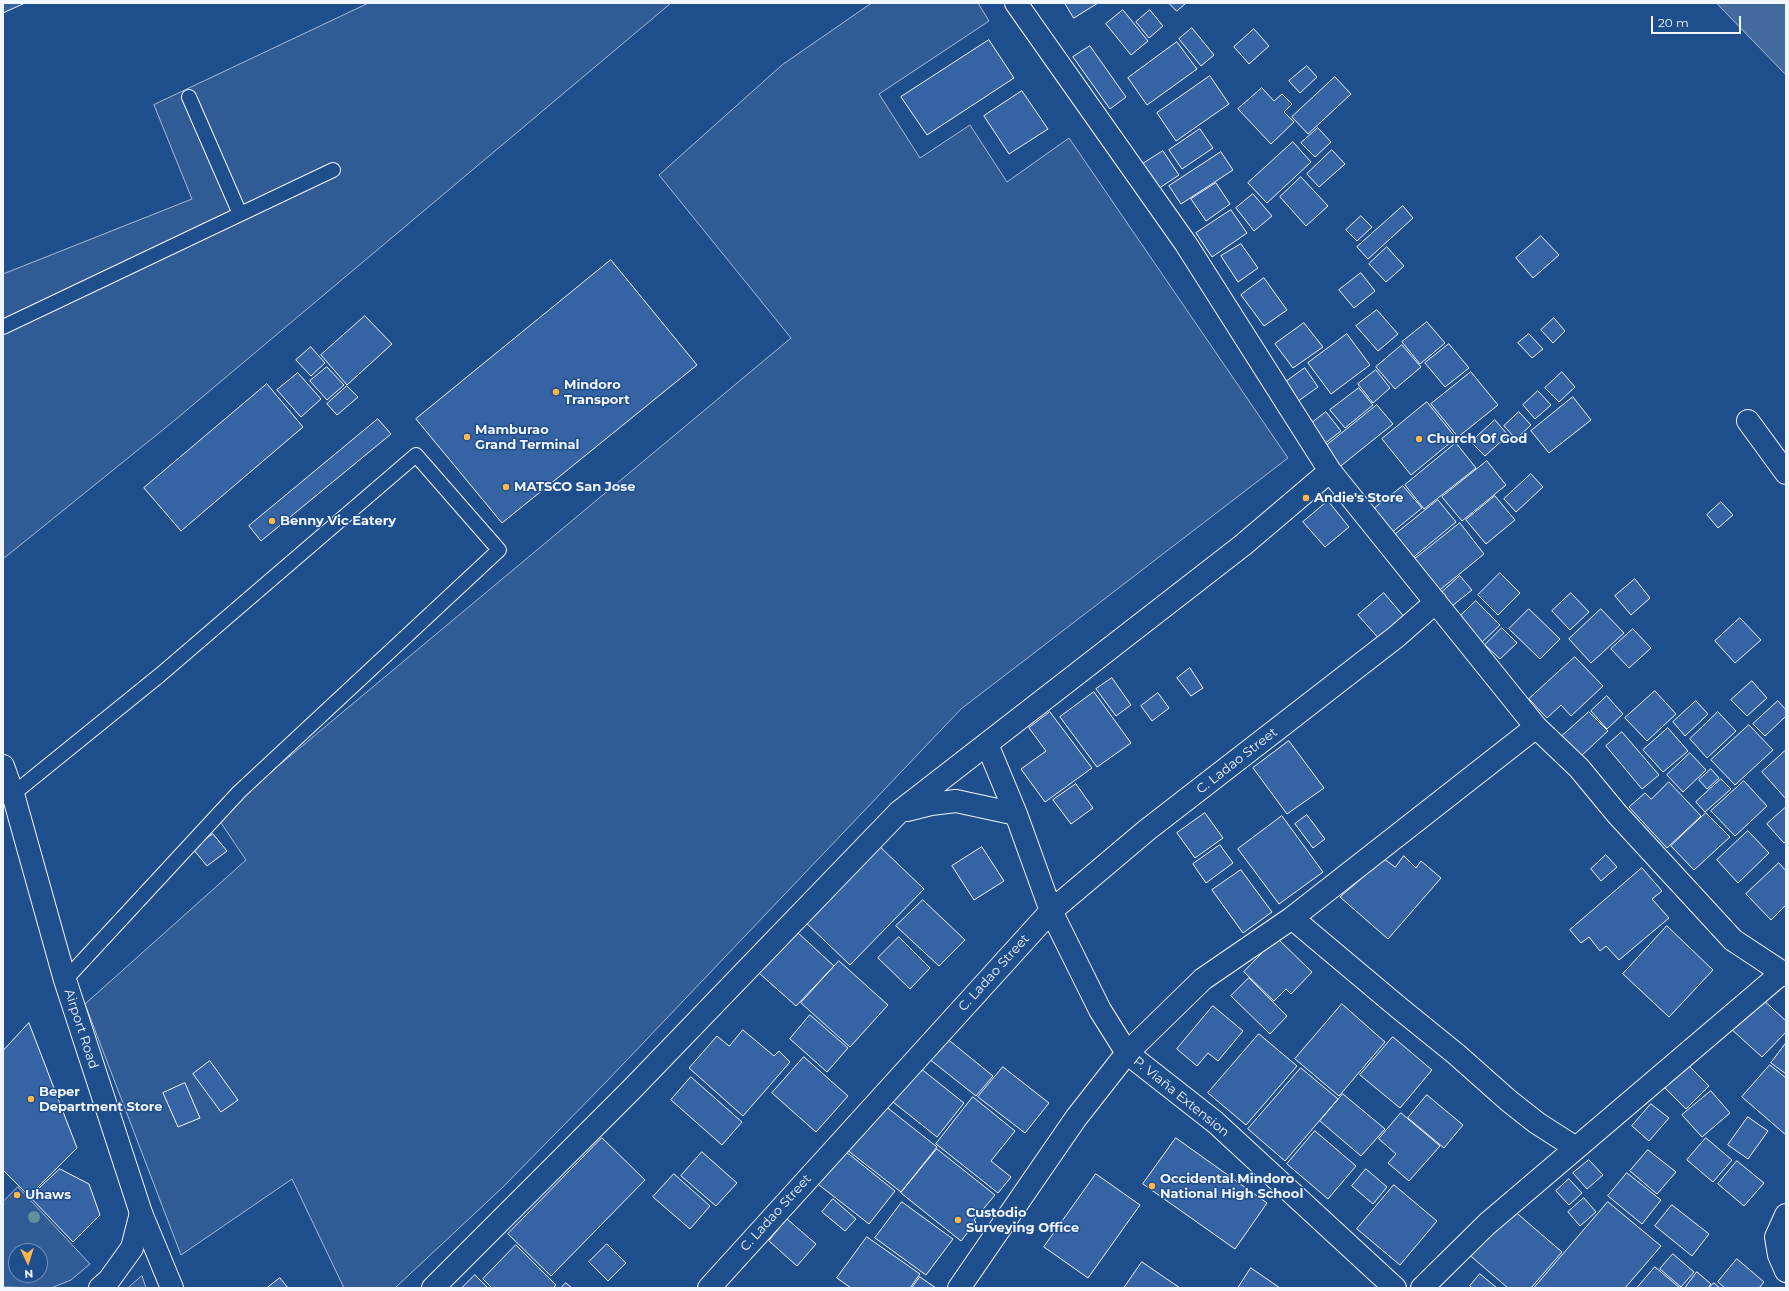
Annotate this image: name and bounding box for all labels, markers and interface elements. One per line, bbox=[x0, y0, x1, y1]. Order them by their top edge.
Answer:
scale bar bbox=[1653, 8, 1743, 34]
text: 20 m bbox=[1658, 15, 1689, 30]
place label: Mindoro Transport bbox=[564, 377, 630, 408]
marker: Mindoro Transport bbox=[551, 387, 561, 397]
place label: Mamburao Grand Terminal bbox=[475, 422, 579, 453]
place label: Church Of God bbox=[1427, 431, 1527, 447]
marker: Mamburao Grand Terminal bbox=[462, 432, 472, 442]
marker: Church Of God bbox=[1414, 434, 1424, 444]
place label: MATSCO San Jose bbox=[514, 479, 635, 495]
marker: MATSCO San Jose bbox=[501, 482, 511, 492]
place label: Andie's Store bbox=[1314, 490, 1403, 506]
marker: Andie's Store bbox=[1301, 493, 1311, 503]
place label: Benny Vic Eatery bbox=[280, 513, 396, 529]
marker: Benny Vic Eatery bbox=[267, 516, 277, 526]
street label: C. Ladao Street bbox=[1193, 725, 1281, 797]
street label: C. Ladao Street bbox=[955, 931, 1033, 1015]
street label: Airport Road bbox=[61, 987, 101, 1071]
street label: P. Viaña Extension bbox=[1130, 1054, 1232, 1140]
place label: Beper Department Store bbox=[39, 1084, 162, 1115]
marker: Beper Department Store bbox=[26, 1094, 36, 1104]
street label: C. Ladao Street bbox=[737, 1171, 815, 1255]
place label: Occidental Mindoro National High School bbox=[1160, 1171, 1303, 1202]
marker: Occidental Mindoro National High School bbox=[1147, 1181, 1157, 1191]
place label: Uhaws bbox=[25, 1187, 71, 1203]
marker: Uhaws bbox=[12, 1190, 22, 1200]
place label: Custodio Surveying Office bbox=[966, 1205, 1079, 1236]
marker: Custodio Surveying Office bbox=[953, 1215, 963, 1225]
north arrow bbox=[8, 1243, 48, 1283]
text: N bbox=[24, 1267, 34, 1281]

